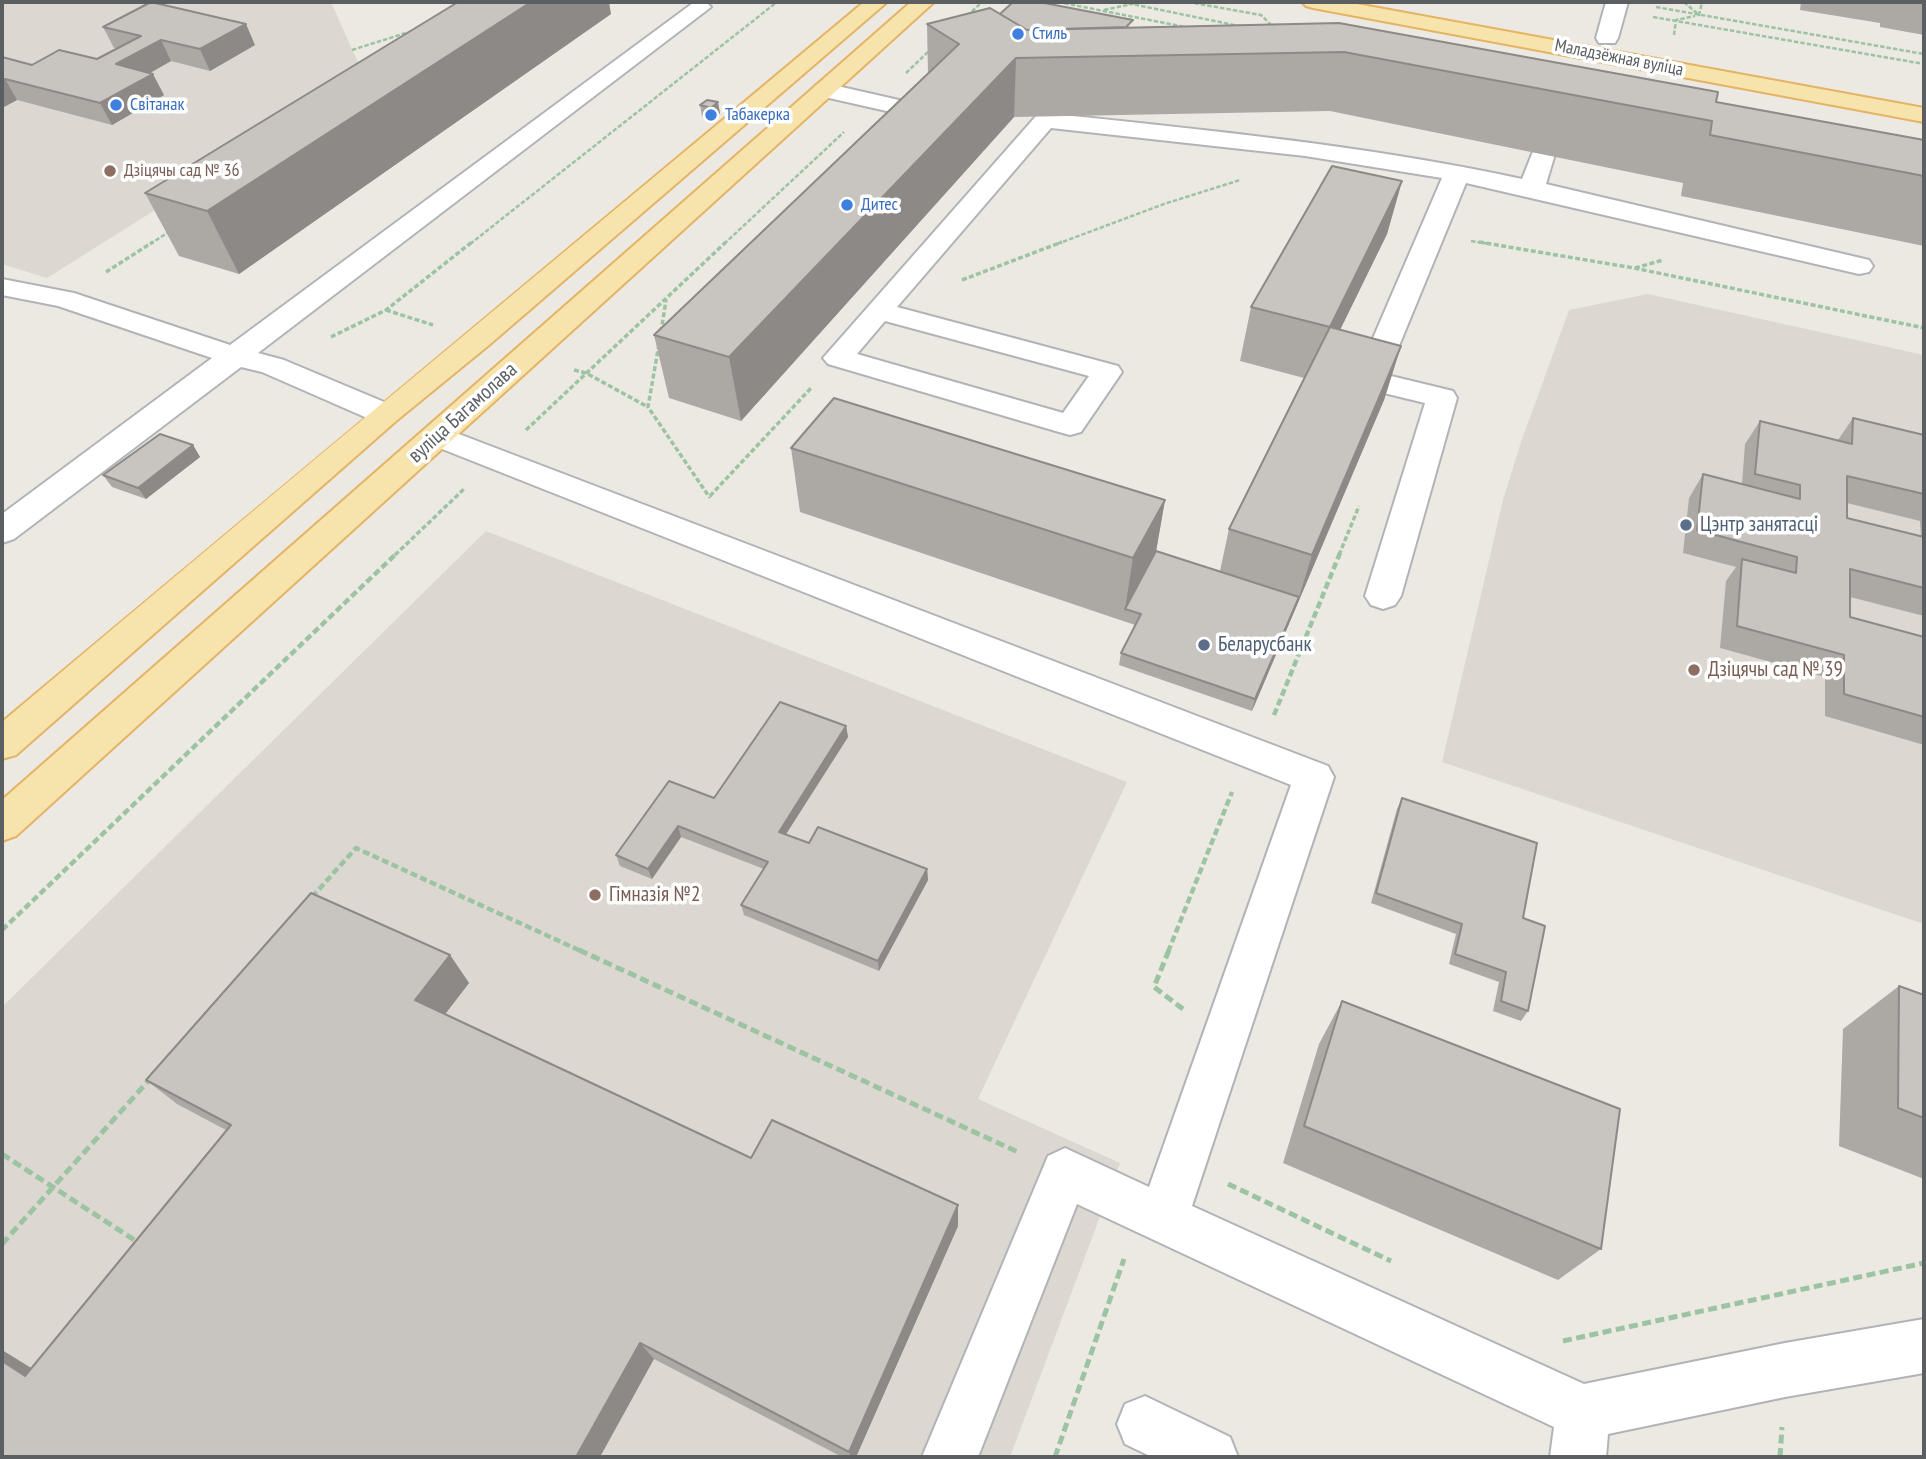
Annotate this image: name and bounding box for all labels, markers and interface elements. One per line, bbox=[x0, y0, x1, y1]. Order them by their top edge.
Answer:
place label: Стиль bbox=[1032, 23, 1067, 45]
marker: Стиль bbox=[1010, 26, 1026, 42]
street label: Маладзёжная вуліца bbox=[1553, 35, 1685, 81]
place label: Світанак bbox=[130, 94, 184, 116]
marker: Світанак bbox=[108, 97, 124, 113]
place label: Табакерка bbox=[725, 104, 790, 126]
marker: Табакерка bbox=[703, 107, 719, 123]
place label: Дзіцячы сад № 36 bbox=[124, 160, 240, 182]
marker: Дзіцячы сад № 36 bbox=[102, 163, 118, 179]
place label: Дитес bbox=[861, 194, 898, 216]
marker: Дитес bbox=[839, 197, 855, 213]
street label: вуліца Багамолава bbox=[403, 358, 523, 468]
place label: Цэнтр занятасці bbox=[1700, 512, 1818, 538]
marker: Цэнтр занятасці bbox=[1678, 517, 1694, 533]
place label: Беларусбанк bbox=[1218, 632, 1312, 658]
marker: Беларусбанк bbox=[1196, 637, 1212, 653]
place label: Дзіцячы сад № 39 bbox=[1708, 657, 1843, 683]
marker: Дзіцячы сад № 39 bbox=[1686, 662, 1702, 678]
place label: Гімназія №2 bbox=[609, 882, 700, 908]
marker: Гімназія №2 bbox=[587, 887, 603, 903]

